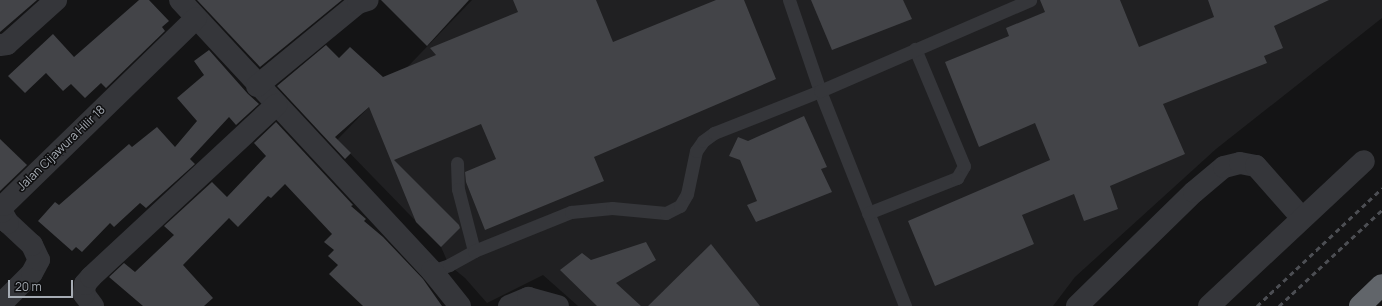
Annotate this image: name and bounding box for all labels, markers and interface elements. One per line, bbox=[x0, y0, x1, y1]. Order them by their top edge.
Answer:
street label: Jalan Cijawura Hilir 18 bbox=[14, 102, 108, 194]
scale bar bbox=[10, 272, 75, 298]
text: 20 m bbox=[15, 278, 42, 295]

